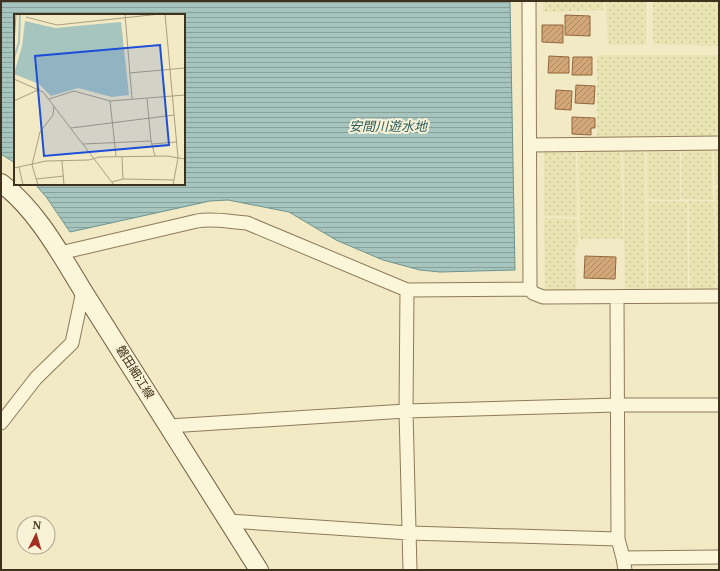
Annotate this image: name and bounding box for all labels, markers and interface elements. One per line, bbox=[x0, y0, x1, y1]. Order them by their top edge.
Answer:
inset map bbox=[14, 14, 185, 185]
water label: 安間川遊水地 bbox=[349, 117, 429, 135]
street label: 磐田細江線 bbox=[112, 342, 159, 402]
north arrow bbox=[16, 515, 56, 555]
text: N bbox=[32, 517, 42, 532]

